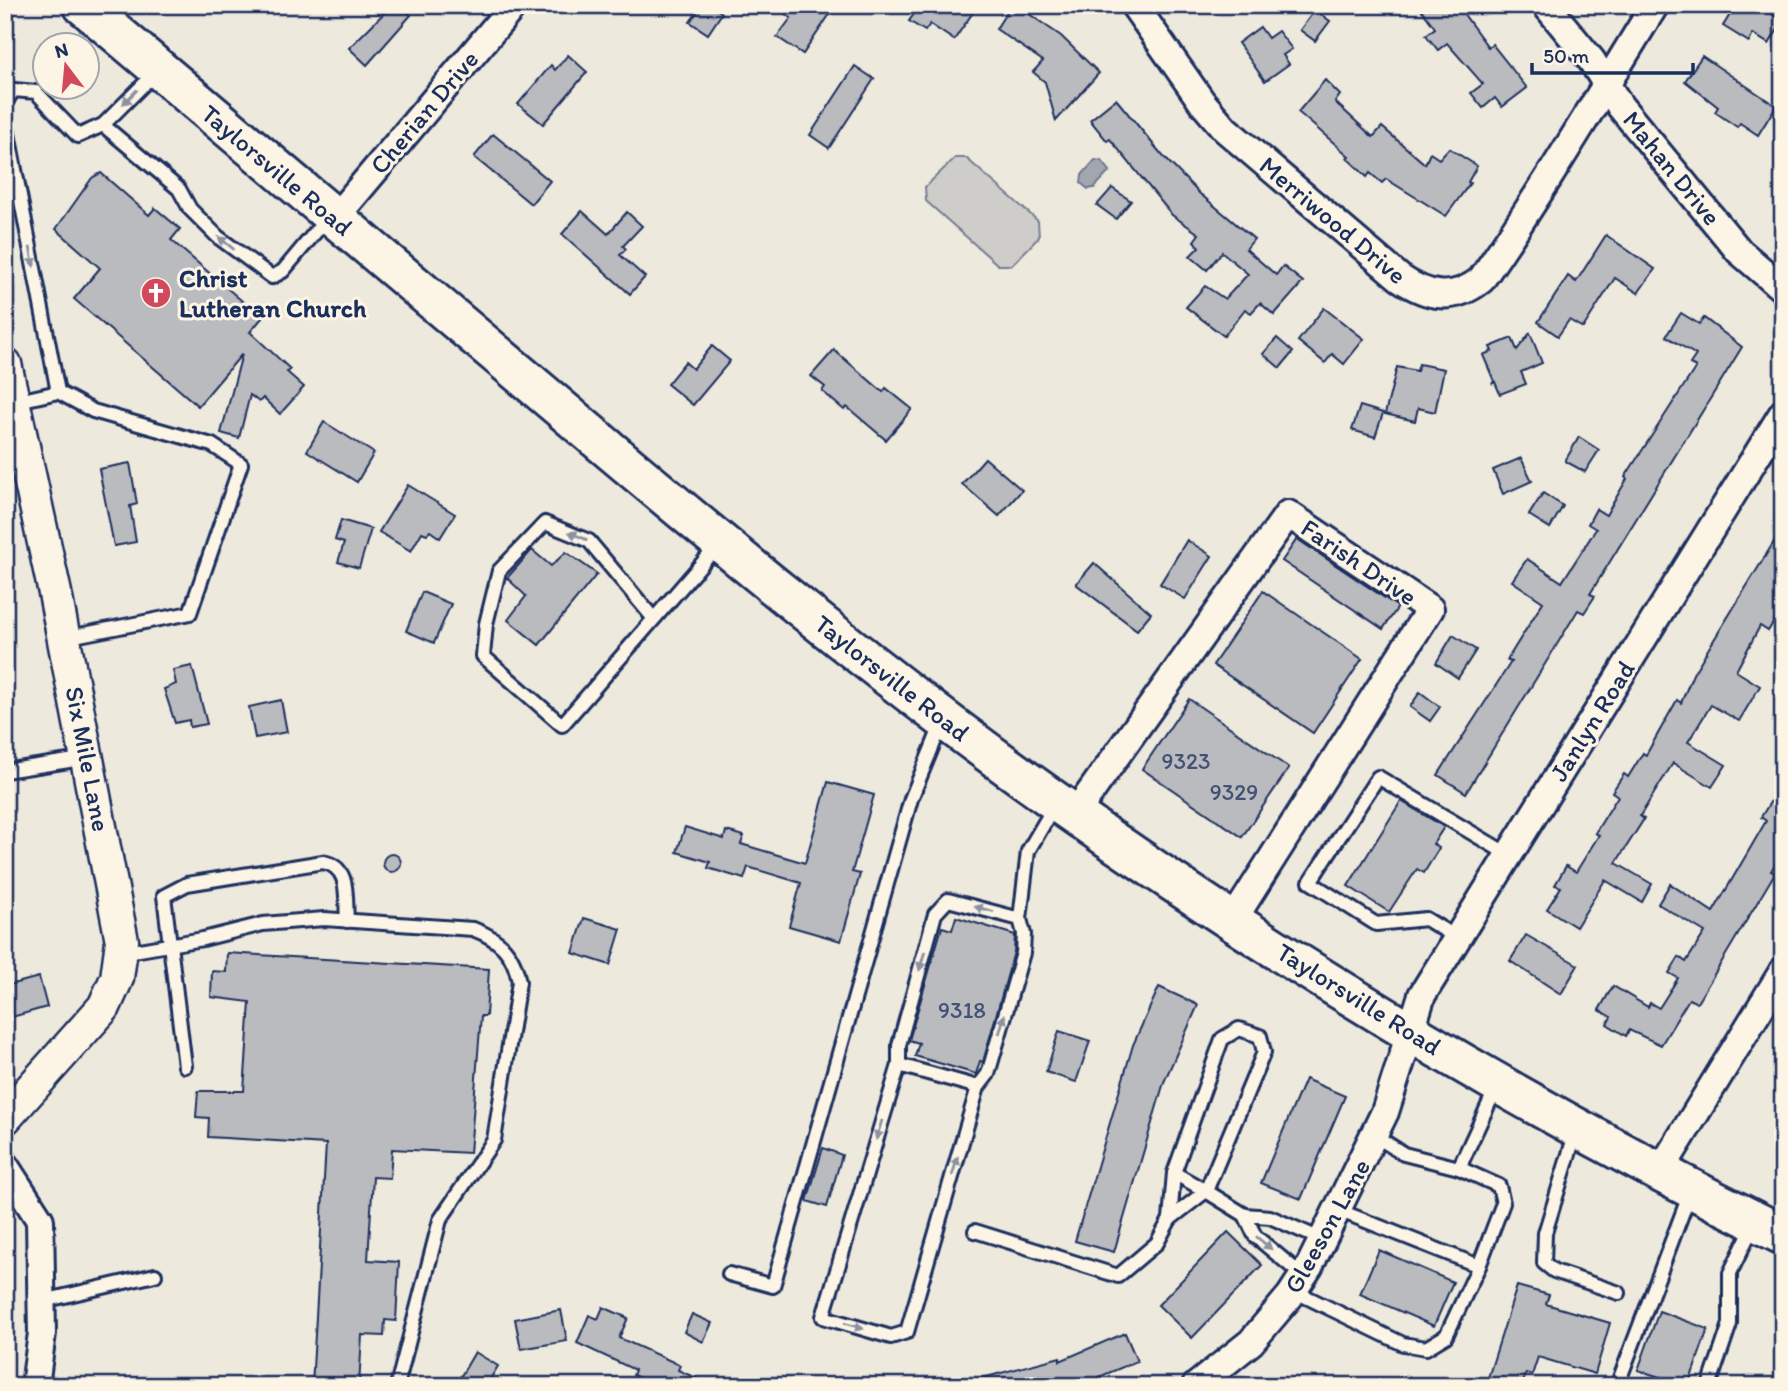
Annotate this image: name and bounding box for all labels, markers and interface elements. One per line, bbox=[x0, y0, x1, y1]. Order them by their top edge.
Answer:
north arrow bbox=[32, 32, 102, 102]
scale bar bbox=[1532, 32, 1694, 76]
text: N bbox=[52, 37, 71, 63]
street label: Cherian Drive bbox=[363, 43, 485, 181]
text: 50 m bbox=[1543, 43, 1590, 68]
one-way arrow bbox=[122, 89, 139, 106]
street label: Taylorsville Road bbox=[195, 97, 359, 243]
street label: Mahan Drive bbox=[1616, 104, 1728, 232]
street label: Merriwood Drive bbox=[1253, 149, 1413, 291]
one-way arrow bbox=[218, 236, 236, 251]
one-way arrow bbox=[27, 246, 38, 268]
place label: Christ Lutheran Church bbox=[179, 262, 367, 324]
church icon: Christ Lutheran Church bbox=[139, 276, 173, 310]
street label: Farish Drive bbox=[1295, 512, 1423, 612]
one-way arrow bbox=[567, 531, 588, 542]
street label: Taylorsville Road bbox=[808, 608, 976, 749]
street label: Janlyn Road bbox=[1542, 655, 1642, 787]
street label: Six Mile Lane bbox=[58, 684, 118, 834]
house number: 9323 bbox=[1161, 747, 1211, 775]
house number: 9329 bbox=[1210, 778, 1258, 806]
one-way arrow bbox=[973, 904, 994, 914]
street label: Taylorsville Road bbox=[1271, 936, 1447, 1062]
one-way arrow bbox=[916, 950, 927, 972]
house number: 9318 bbox=[938, 996, 986, 1024]
one-way arrow bbox=[998, 1013, 1008, 1034]
one-way arrow bbox=[874, 1120, 884, 1141]
street label: Gleeson Lane bbox=[1277, 1153, 1377, 1299]
one-way arrow bbox=[950, 1155, 961, 1177]
one-way arrow bbox=[1254, 1236, 1272, 1251]
one-way arrow bbox=[844, 1322, 865, 1332]

